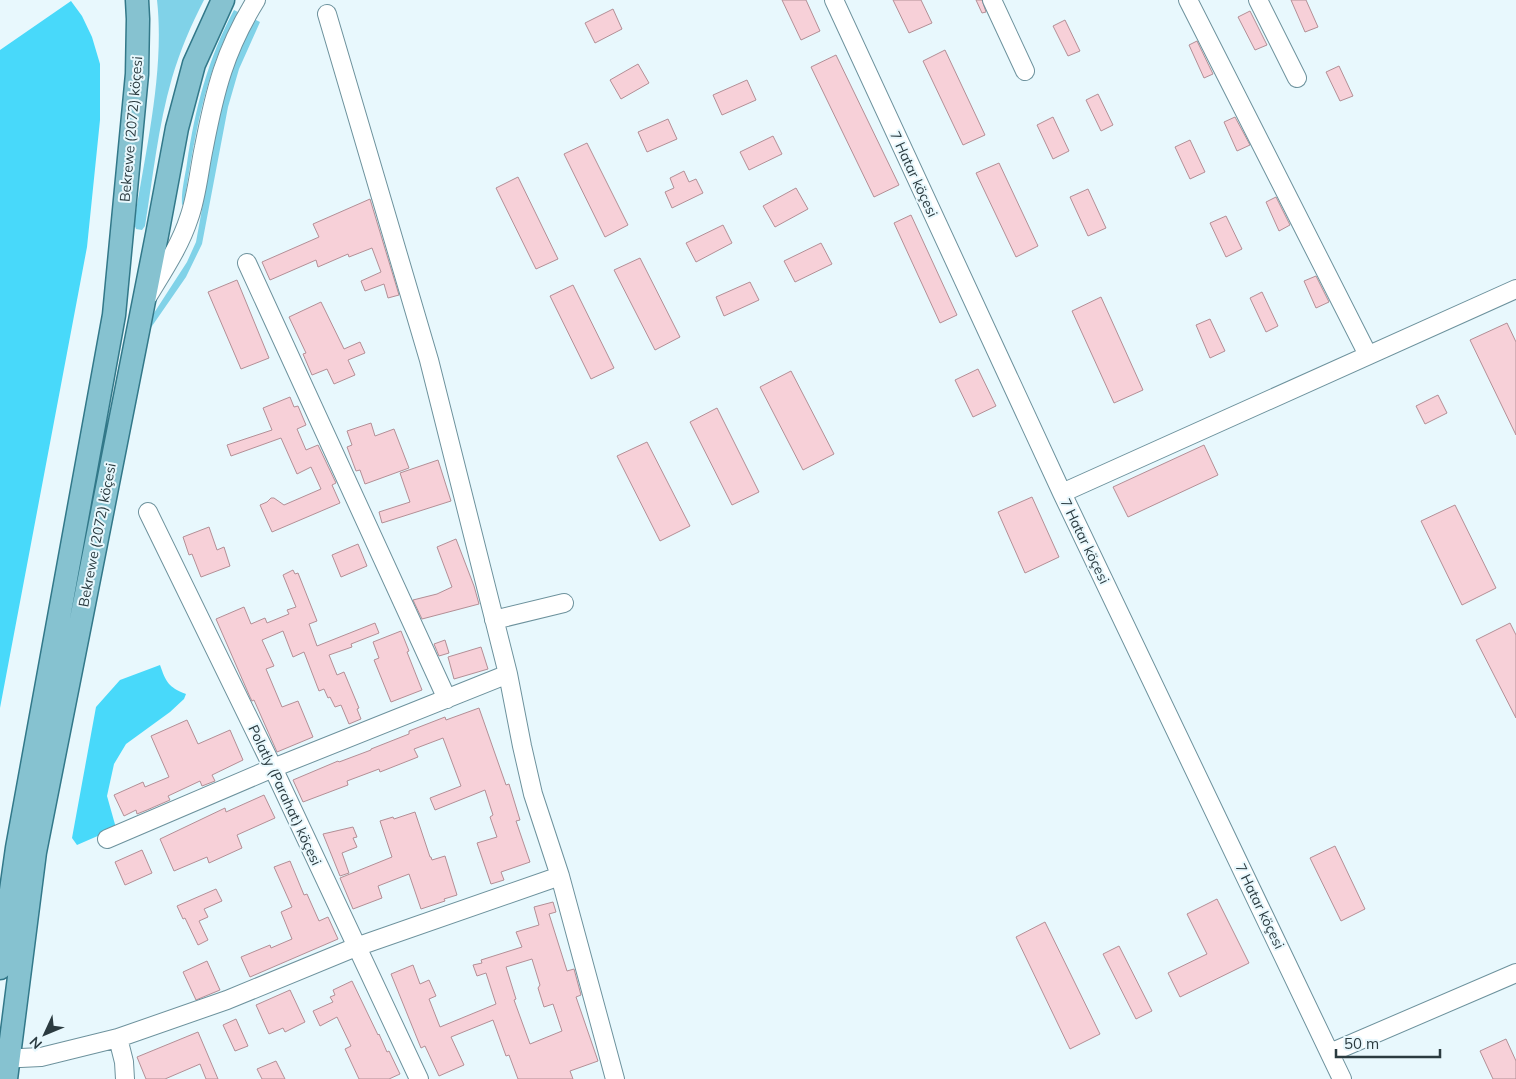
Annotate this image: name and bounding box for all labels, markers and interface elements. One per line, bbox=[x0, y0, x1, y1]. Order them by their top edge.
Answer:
street label: Bekrewe (2072) köçesi bbox=[116, 55, 146, 203]
street label: 7 Hatar köçesi bbox=[886, 128, 942, 220]
street label: Bekrewe (2072) köçesi bbox=[74, 462, 120, 608]
street label: 7 Hatar köçesi bbox=[1057, 495, 1113, 587]
street label: Polatly (Parahat) köçesi bbox=[244, 722, 326, 868]
street label: 7 Hatar köçesi bbox=[1232, 860, 1288, 952]
north arrow bbox=[20, 1009, 70, 1059]
scale bar bbox=[1336, 1026, 1440, 1058]
text: N bbox=[26, 1033, 46, 1053]
text: 50 m bbox=[1344, 1034, 1379, 1053]

